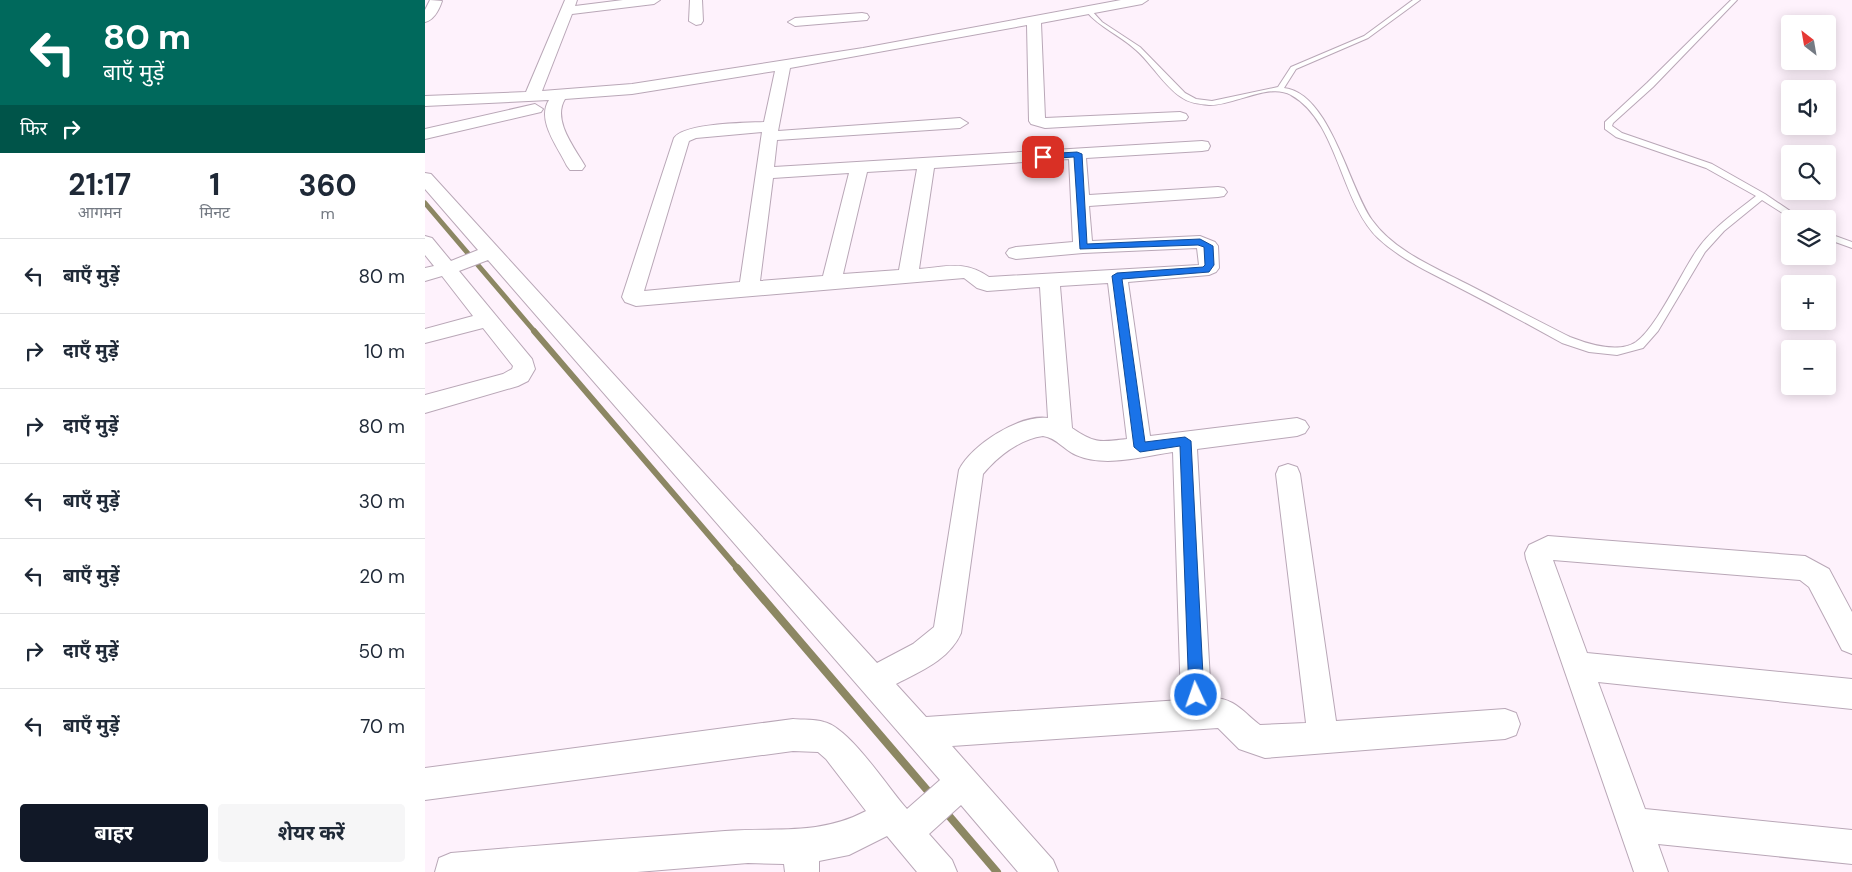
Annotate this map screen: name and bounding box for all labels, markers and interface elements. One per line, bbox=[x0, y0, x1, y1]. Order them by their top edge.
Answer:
text: 80 m bbox=[103, 14, 191, 60]
north arrow bbox=[1781, 15, 1836, 70]
map controls bbox=[1781, 15, 1836, 395]
icon: left bbox=[20, 20, 85, 85]
text: बाएँ मुड़ें bbox=[103, 58, 164, 87]
button: sound bbox=[1781, 80, 1836, 135]
icon: right bbox=[57, 115, 85, 143]
text: फिर bbox=[20, 116, 47, 141]
pin bbox=[1022, 136, 1064, 178]
icon: arrive bbox=[1029, 143, 1057, 171]
button: search bbox=[1781, 145, 1836, 200]
text: 21:17 bbox=[68, 165, 131, 204]
text: 1 bbox=[209, 165, 220, 204]
text: 360 bbox=[298, 166, 357, 205]
text: आगमन bbox=[78, 202, 122, 223]
text: मिनट bbox=[199, 202, 230, 223]
text: m bbox=[320, 203, 335, 224]
button: layers bbox=[1781, 210, 1836, 265]
icon: left bbox=[20, 262, 48, 290]
text: बाएँ मुड़ें bbox=[63, 263, 120, 288]
text: 80 m bbox=[358, 264, 405, 289]
button: + bbox=[1781, 275, 1836, 330]
icon: right bbox=[20, 337, 48, 365]
text: दाएँ मुड़ें bbox=[63, 338, 118, 363]
text: 10 m bbox=[364, 339, 405, 364]
button: − bbox=[1781, 340, 1836, 395]
icon: right bbox=[20, 412, 48, 440]
text: दाएँ मुड़ें bbox=[63, 413, 118, 438]
text: 80 m bbox=[358, 414, 405, 439]
icon: left bbox=[20, 487, 48, 515]
text: बाएँ मुड़ें bbox=[63, 488, 120, 513]
text: 30 m bbox=[359, 489, 405, 514]
icon: left bbox=[20, 562, 48, 590]
text: बाएँ मुड़ें bbox=[63, 563, 120, 588]
text: 20 m bbox=[359, 564, 405, 589]
icon: right bbox=[20, 637, 48, 665]
text: दाएँ मुड़ें bbox=[63, 638, 118, 663]
text: 50 m bbox=[358, 639, 405, 664]
position arrow bbox=[1169, 668, 1221, 720]
icon: left bbox=[20, 712, 48, 740]
text: बाएँ मुड़ें bbox=[63, 713, 120, 738]
text: 70 m bbox=[360, 714, 405, 739]
button: बाहर bbox=[20, 804, 208, 862]
button: शेयर करें bbox=[218, 804, 405, 862]

